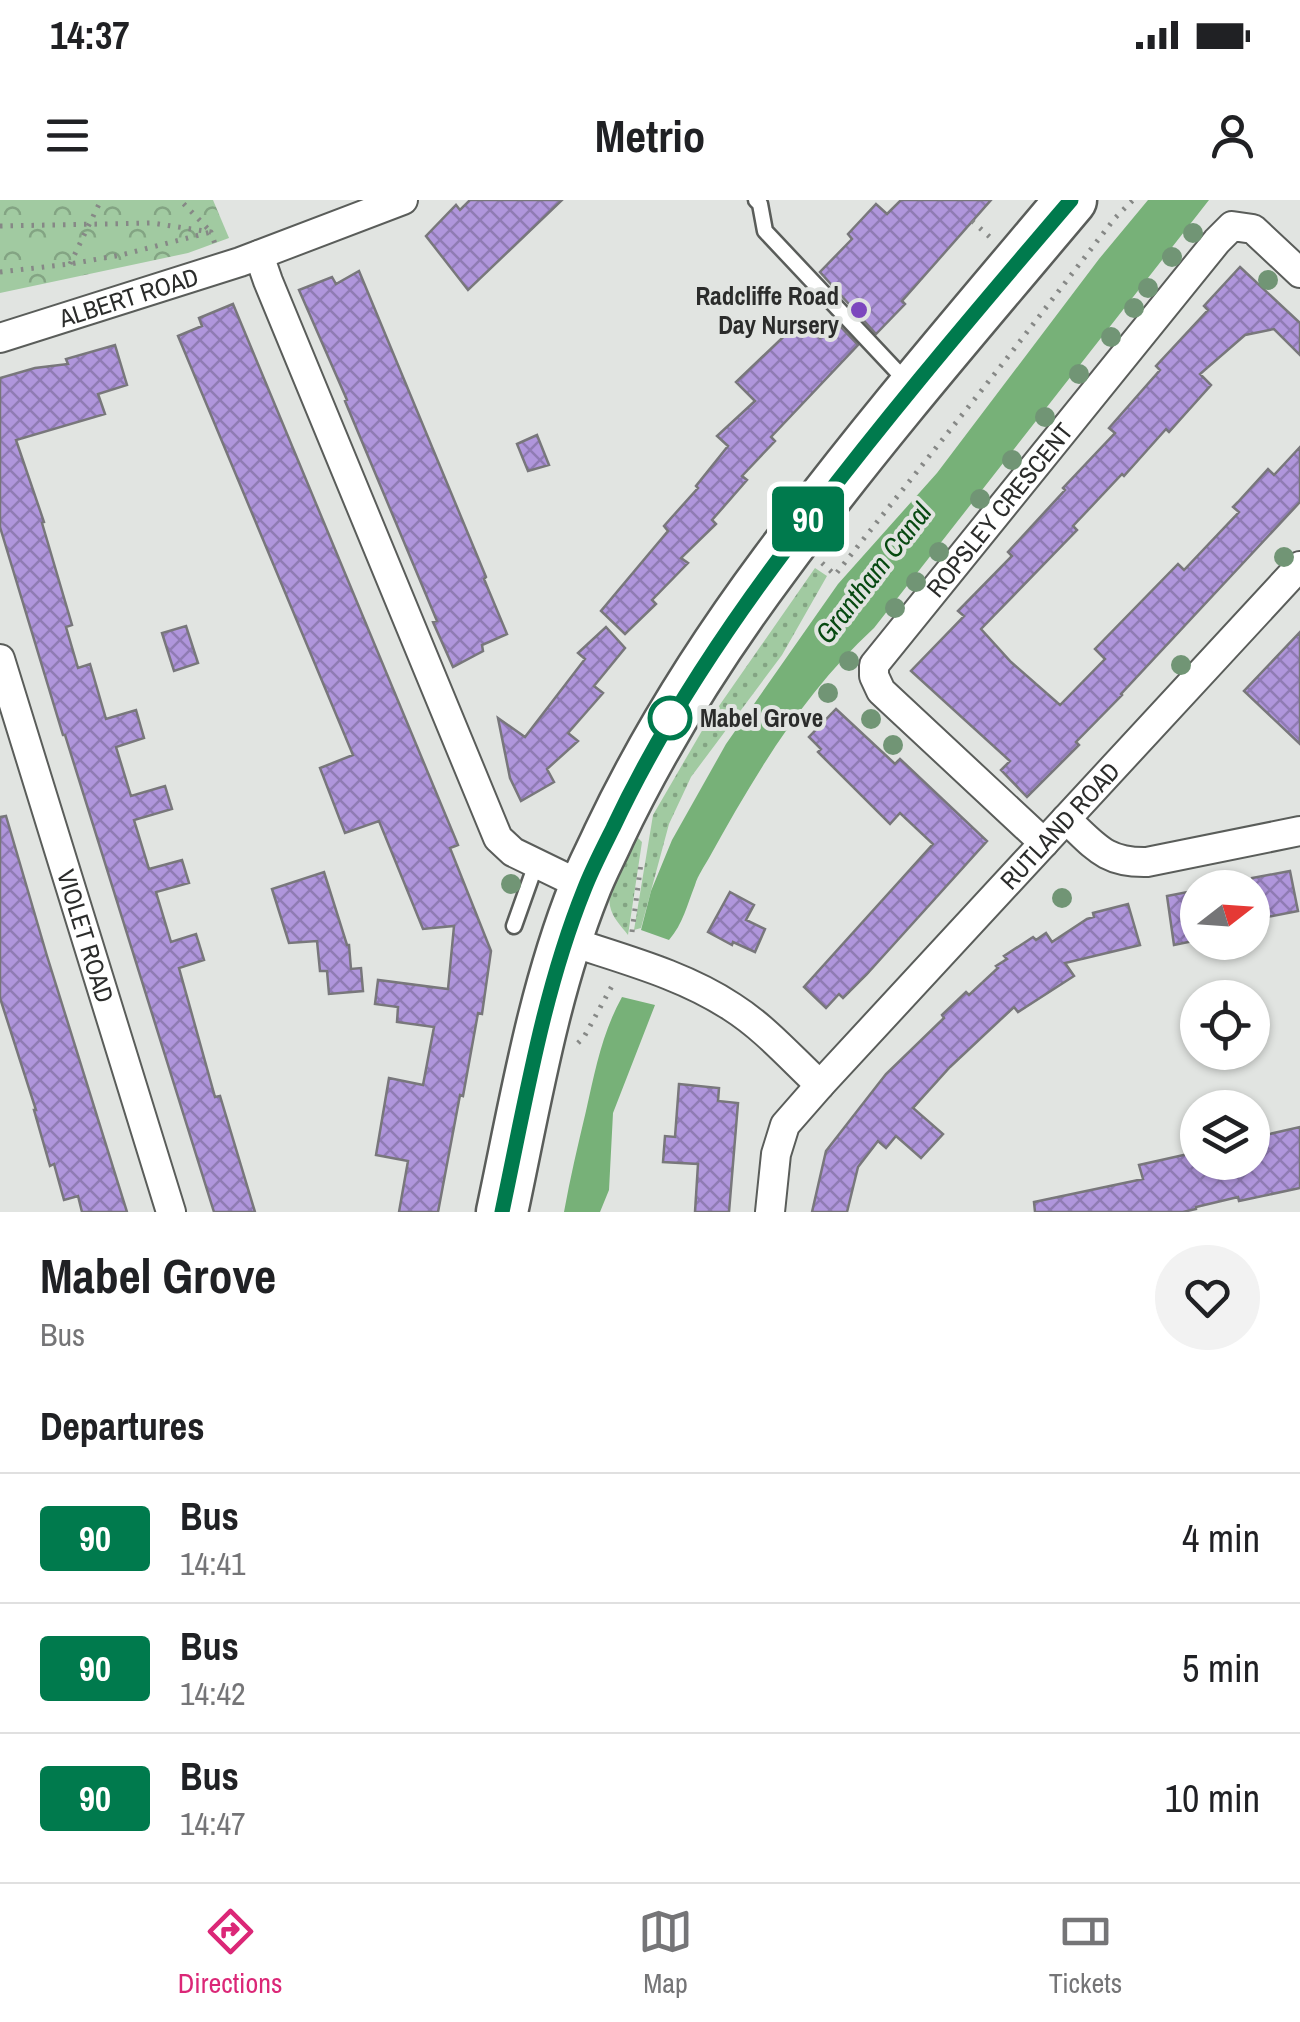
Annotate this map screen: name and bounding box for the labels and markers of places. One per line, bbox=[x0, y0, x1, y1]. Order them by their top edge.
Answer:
place label: Radcliffe Road Day Nursery bbox=[695, 279, 840, 342]
marker: Radcliffe Road Day Nursery bbox=[848, 299, 870, 321]
marker: Mabel Grove bbox=[649, 697, 691, 739]
place label: Mabel Grove bbox=[700, 701, 823, 735]

